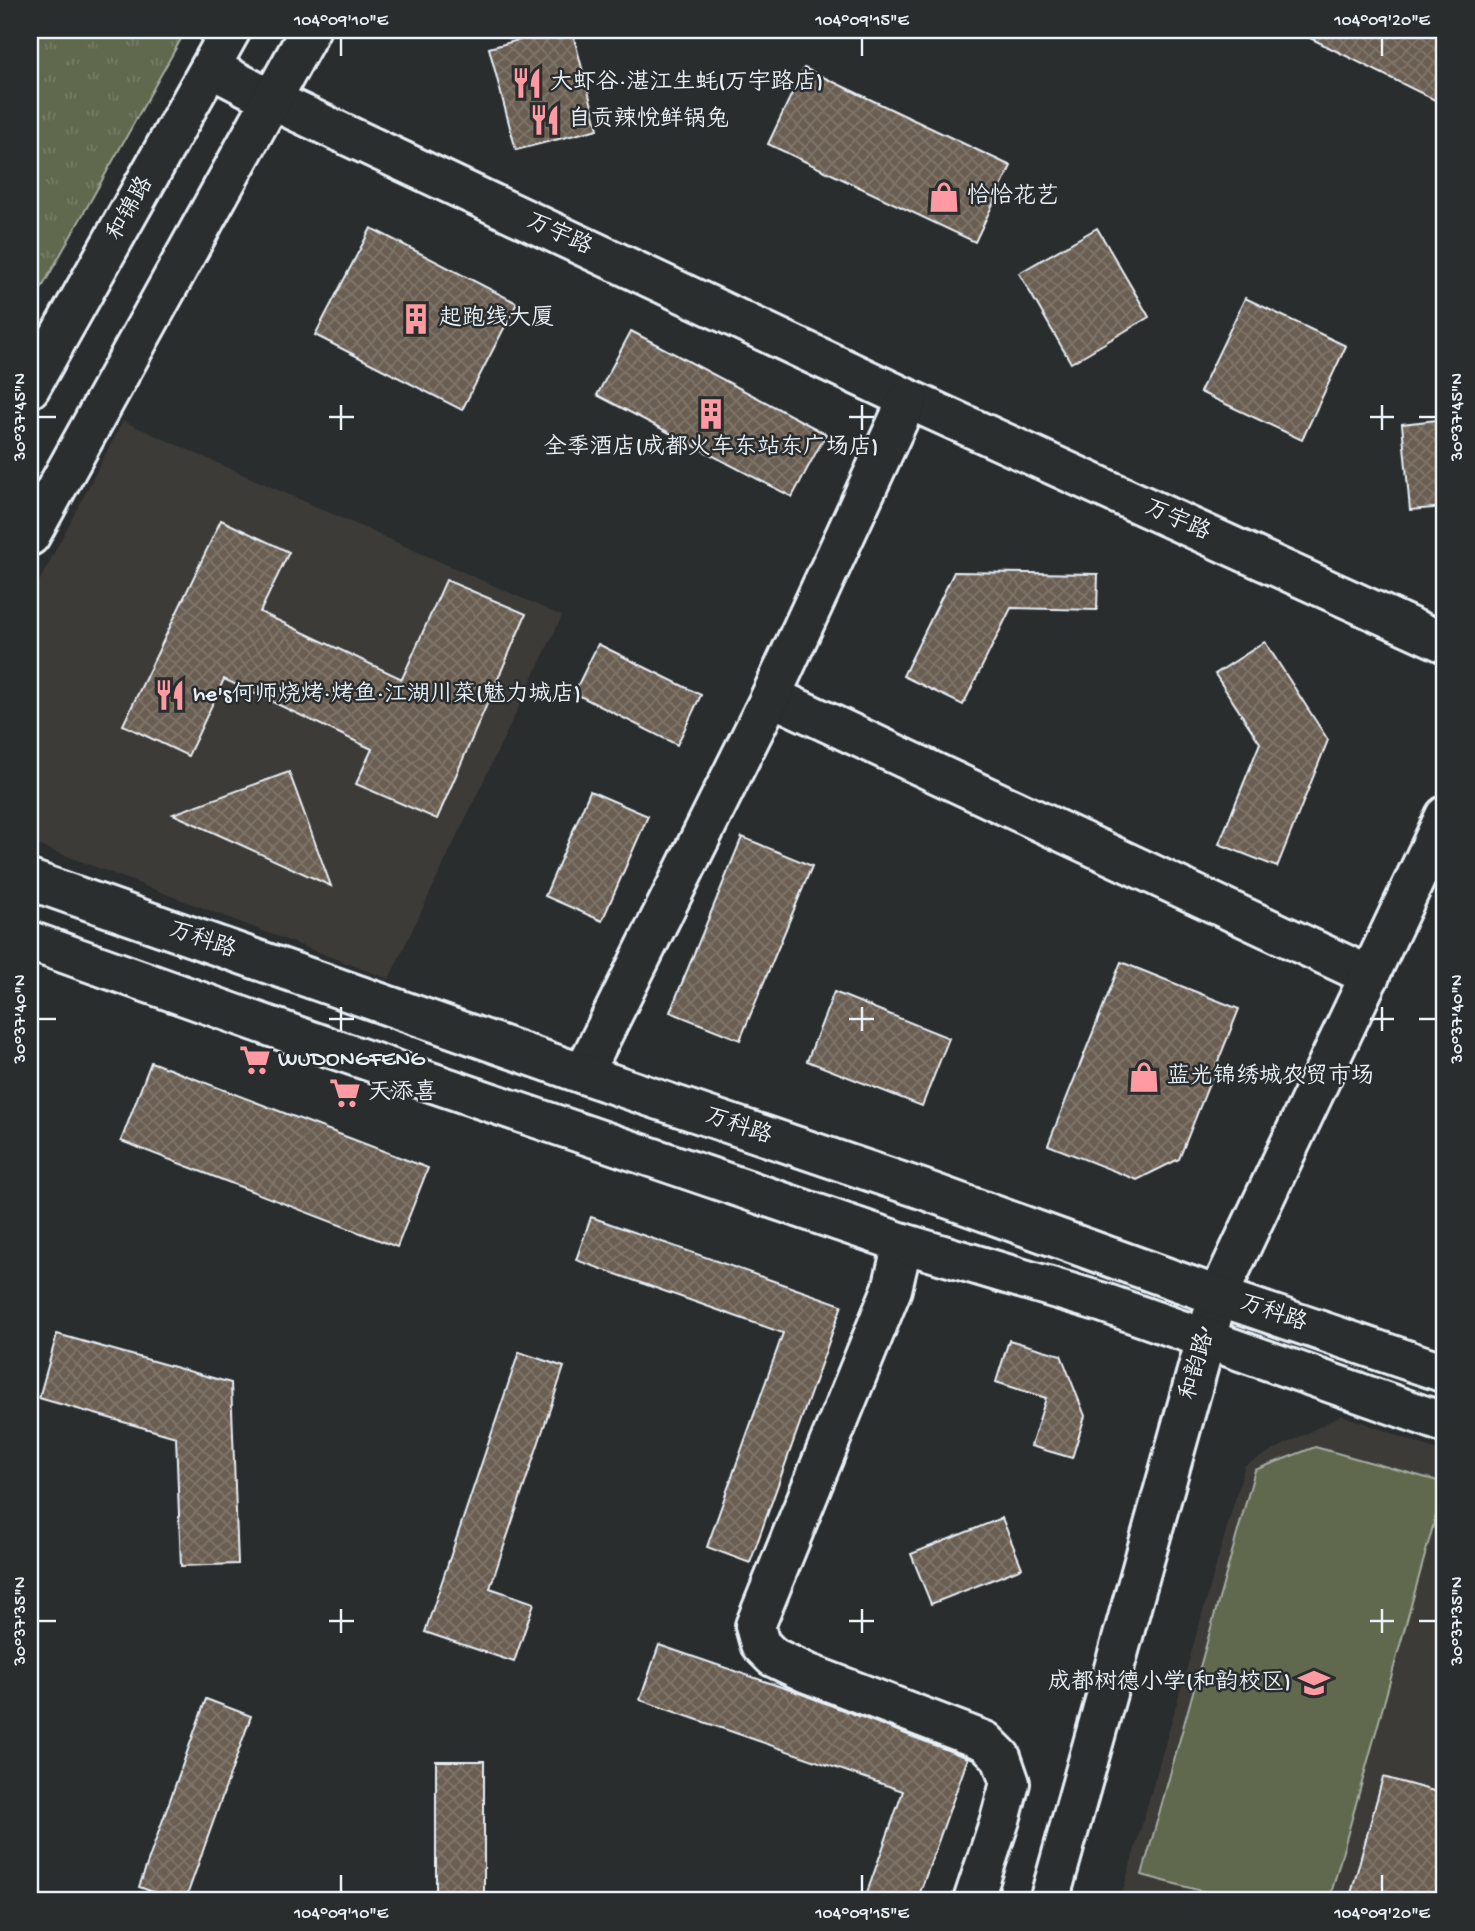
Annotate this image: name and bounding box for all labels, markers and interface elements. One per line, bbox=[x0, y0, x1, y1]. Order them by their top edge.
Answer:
text: 104°09'10"E bbox=[293, 11, 389, 32]
text: 104°09'15"E bbox=[814, 11, 909, 32]
text: 104°09'20"E bbox=[1333, 11, 1431, 32]
restaurant icon: 大虾谷·湛江生蚝(万宇路店) bbox=[510, 66, 544, 100]
place label: 大虾谷·湛江生蚝(万宇路店) bbox=[550, 69, 823, 97]
restaurant icon: 自贡辣悦鲜锅兔 bbox=[528, 103, 562, 137]
place label: 自贡辣悦鲜锅兔 bbox=[568, 106, 729, 134]
street label: 和锦路 bbox=[101, 172, 160, 246]
shop icon: 恰恰花艺 bbox=[927, 180, 961, 214]
place label: 恰恰花艺 bbox=[967, 183, 1059, 211]
street label: 万宇路 bbox=[522, 207, 596, 262]
building icon: 起跑线大厦 bbox=[399, 302, 433, 336]
place label: 起跑线大厦 bbox=[439, 305, 554, 333]
text: 30°37'45"N bbox=[11, 373, 32, 462]
text: 30°37'45"N bbox=[1448, 373, 1469, 462]
building icon: 全季酒店(成都火车东站东广场店) bbox=[694, 397, 728, 431]
place label: 全季酒店(成都火车东站东广场店) bbox=[543, 434, 879, 462]
street label: 万宇路 bbox=[1140, 494, 1214, 547]
restaurant icon: he's何师烧烤·烤鱼·江湖川菜(魅力城店) bbox=[153, 678, 187, 712]
place label: he's何师烧烤·烤鱼·江湖川菜(魅力城店) bbox=[193, 681, 581, 709]
street label: 万科路 bbox=[165, 916, 239, 965]
text: 30°37'40"N bbox=[11, 975, 32, 1064]
text: 30°37'40"N bbox=[1448, 975, 1469, 1064]
supermarket icon: WUDONGFENG bbox=[238, 1043, 272, 1077]
place label: WUDONGFENG bbox=[278, 1047, 426, 1074]
shop icon: 蓝光锦绣城农贸市场 bbox=[1127, 1060, 1161, 1094]
place label: 蓝光锦绣城农贸市场 bbox=[1167, 1063, 1374, 1091]
supermarket icon: 天添喜 bbox=[328, 1076, 362, 1110]
place label: 天添喜 bbox=[368, 1079, 437, 1107]
street label: 万科路 bbox=[701, 1102, 775, 1151]
street label: 万科路 bbox=[1236, 1289, 1310, 1338]
street label: 和韵路’ bbox=[1175, 1322, 1222, 1403]
text: 30°37'35"N bbox=[11, 1577, 32, 1666]
text: 30°37'35"N bbox=[1448, 1577, 1469, 1666]
school or university icon: 成都树德小学(和韵校区) bbox=[1297, 1666, 1331, 1700]
place label: 成都树德小学(和韵校区) bbox=[1048, 1669, 1291, 1697]
text: 104°09'10"E bbox=[293, 1904, 389, 1925]
text: 104°09'15"E bbox=[814, 1904, 909, 1925]
text: 104°09'20"E bbox=[1333, 1904, 1431, 1925]

